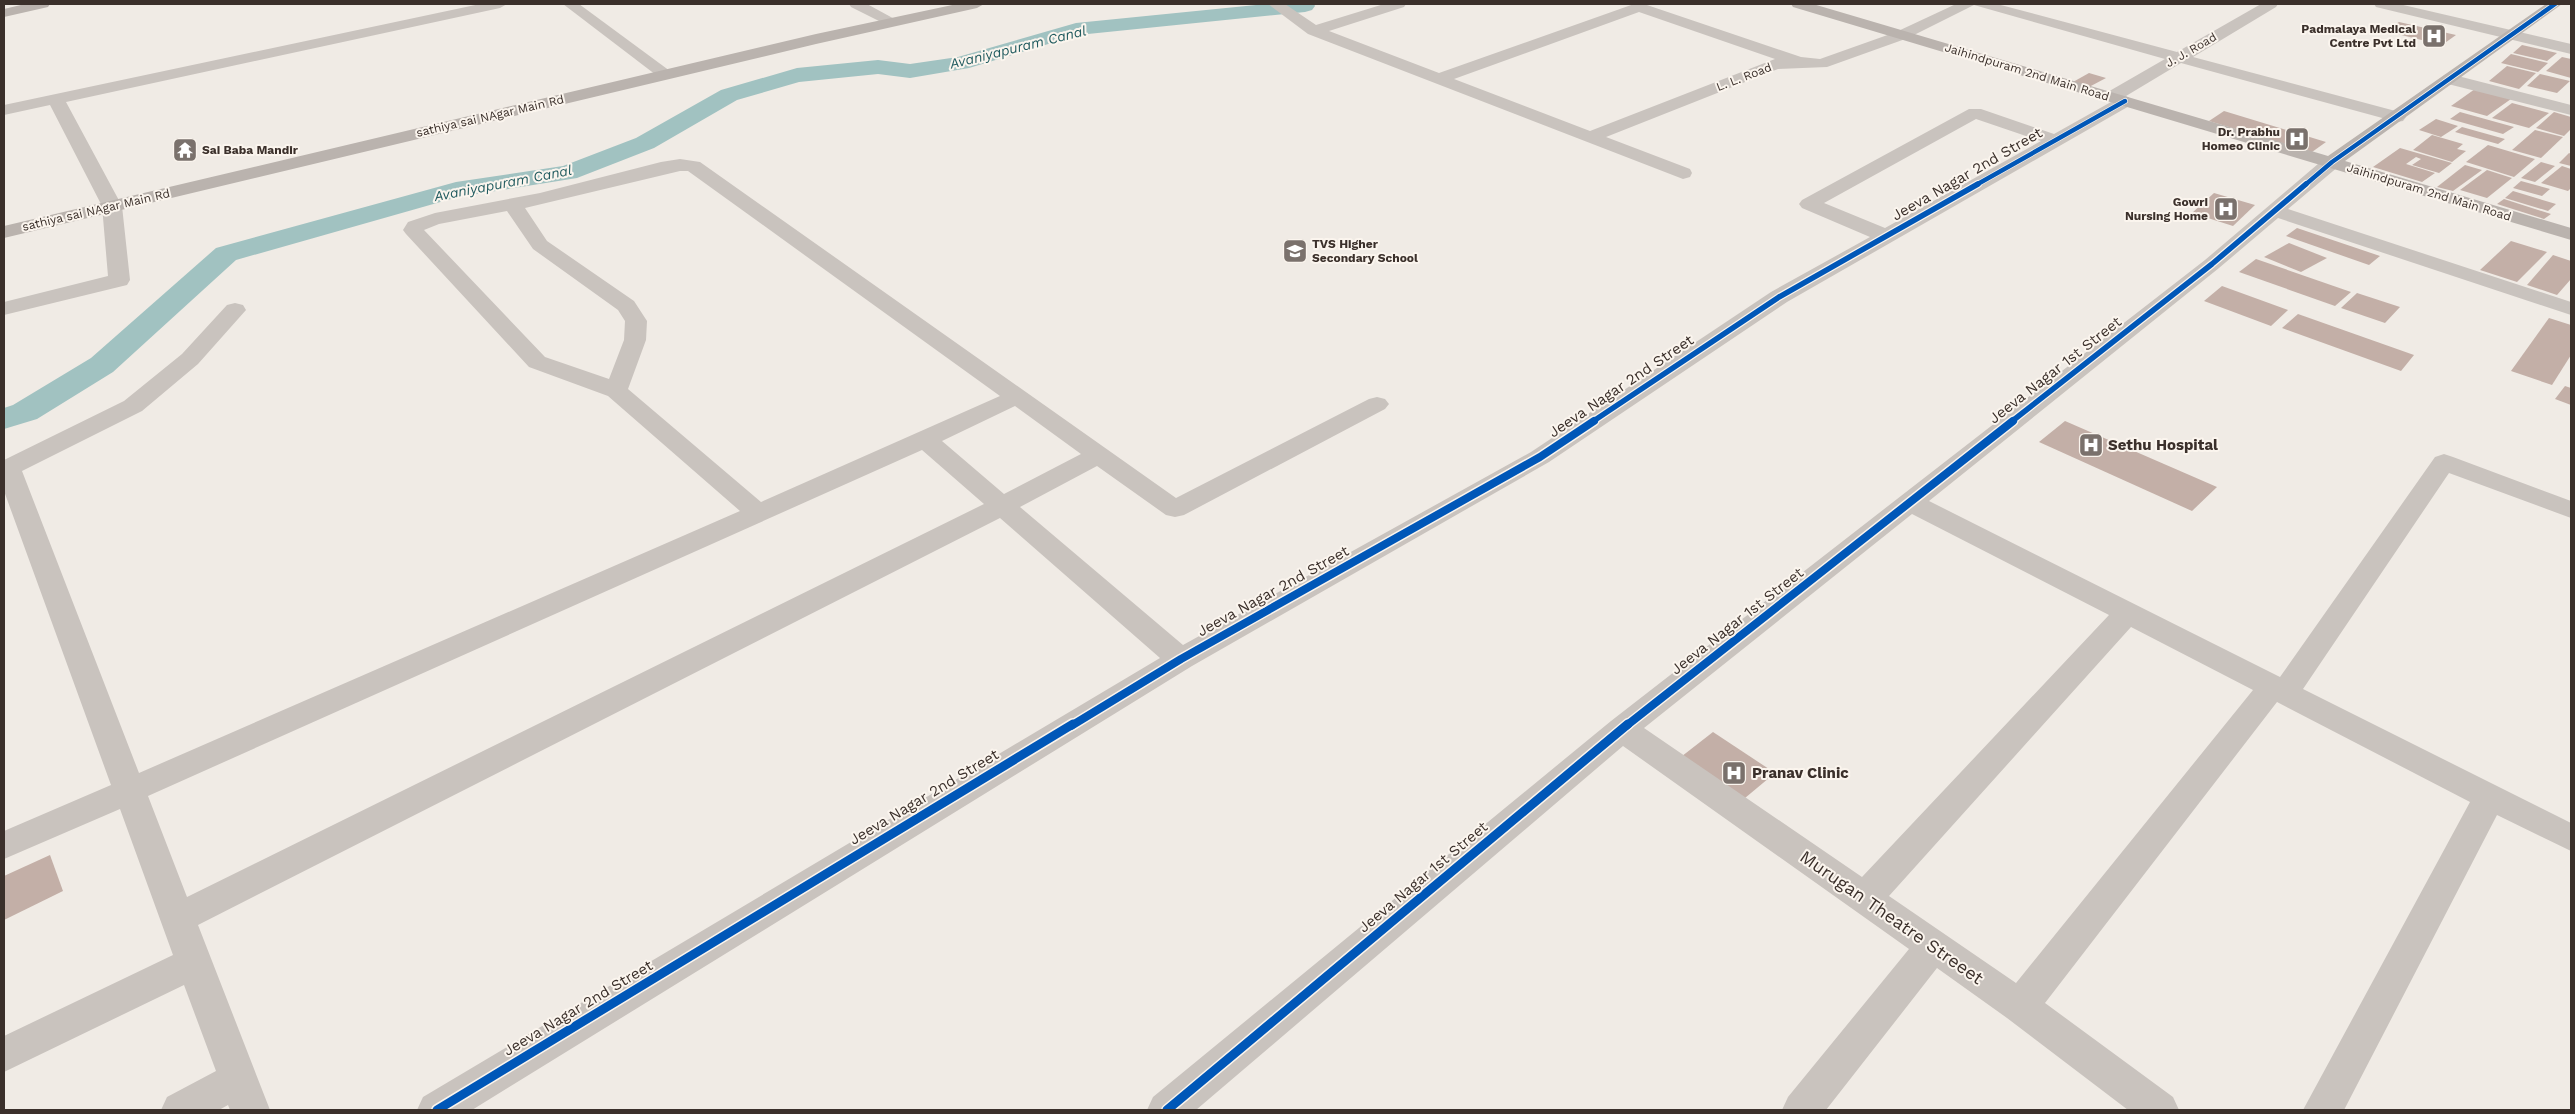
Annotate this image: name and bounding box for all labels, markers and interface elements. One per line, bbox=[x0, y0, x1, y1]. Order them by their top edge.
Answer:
water label: Avaniyapuram Canal bbox=[947, 22, 1088, 72]
place label: Padmalaya Medical Centre Pvt Ltd bbox=[2301, 22, 2416, 50]
hospital icon: Padmalaya Medical Centre Pvt Ltd bbox=[2421, 23, 2447, 49]
street label: J. J. Road bbox=[2163, 30, 2219, 70]
street label: Jaihindpuram 2nd Main Road bbox=[1943, 40, 2111, 104]
street label: L. L. Road bbox=[1714, 60, 1774, 94]
street label: sathiya sai NAgar Main Rd bbox=[415, 92, 565, 140]
street label: Jeeva Nagar 2nd Street bbox=[1889, 123, 2046, 224]
place label: Dr. Prabhu Homeo Clinic bbox=[2202, 125, 2280, 153]
hospital icon: Dr. Prabhu Homeo Clinic bbox=[2284, 126, 2310, 152]
temple icon: Sai Baba Mandir bbox=[172, 137, 198, 163]
place label: Sai Baba Mandir bbox=[202, 143, 299, 157]
street label: Jaihindpuram 2nd Main Road bbox=[2345, 160, 2513, 224]
water label: Avaniyapuram Canal bbox=[432, 162, 573, 204]
street label: sathiya sai NAgar Main Rd bbox=[21, 186, 171, 234]
place label: Gowri Nursing Home bbox=[2125, 195, 2208, 223]
hospital icon: Gowri Nursing Home bbox=[2213, 196, 2239, 222]
place label: TVS Higher Secondary School bbox=[1312, 237, 1418, 265]
school or university icon: TVS Higher Secondary School bbox=[1282, 238, 1308, 264]
street label: Jeeva Nagar 1st Street bbox=[1985, 312, 2125, 427]
street label: Jeeva Nagar 2nd Street bbox=[1545, 330, 1697, 441]
hospital icon: Sethu Hospital bbox=[2078, 432, 2104, 458]
place label: Sethu Hospital bbox=[2108, 436, 2218, 454]
street label: Jeeva Nagar 2nd Street bbox=[1194, 541, 1353, 640]
street label: Jeeva Nagar 1st Street bbox=[1667, 563, 1807, 678]
street label: Jeeva Nagar 2nd Street bbox=[846, 745, 1002, 849]
hospital icon: Pranav Clinic bbox=[1721, 760, 1747, 786]
place label: Pranav Clinic bbox=[1752, 764, 1849, 782]
street label: Jeeva Nagar 1st Street bbox=[1355, 817, 1492, 936]
street label: Murugan Theatre Streeet bbox=[1796, 846, 1988, 989]
street label: Jeeva Nagar 2nd Street bbox=[500, 956, 656, 1060]

